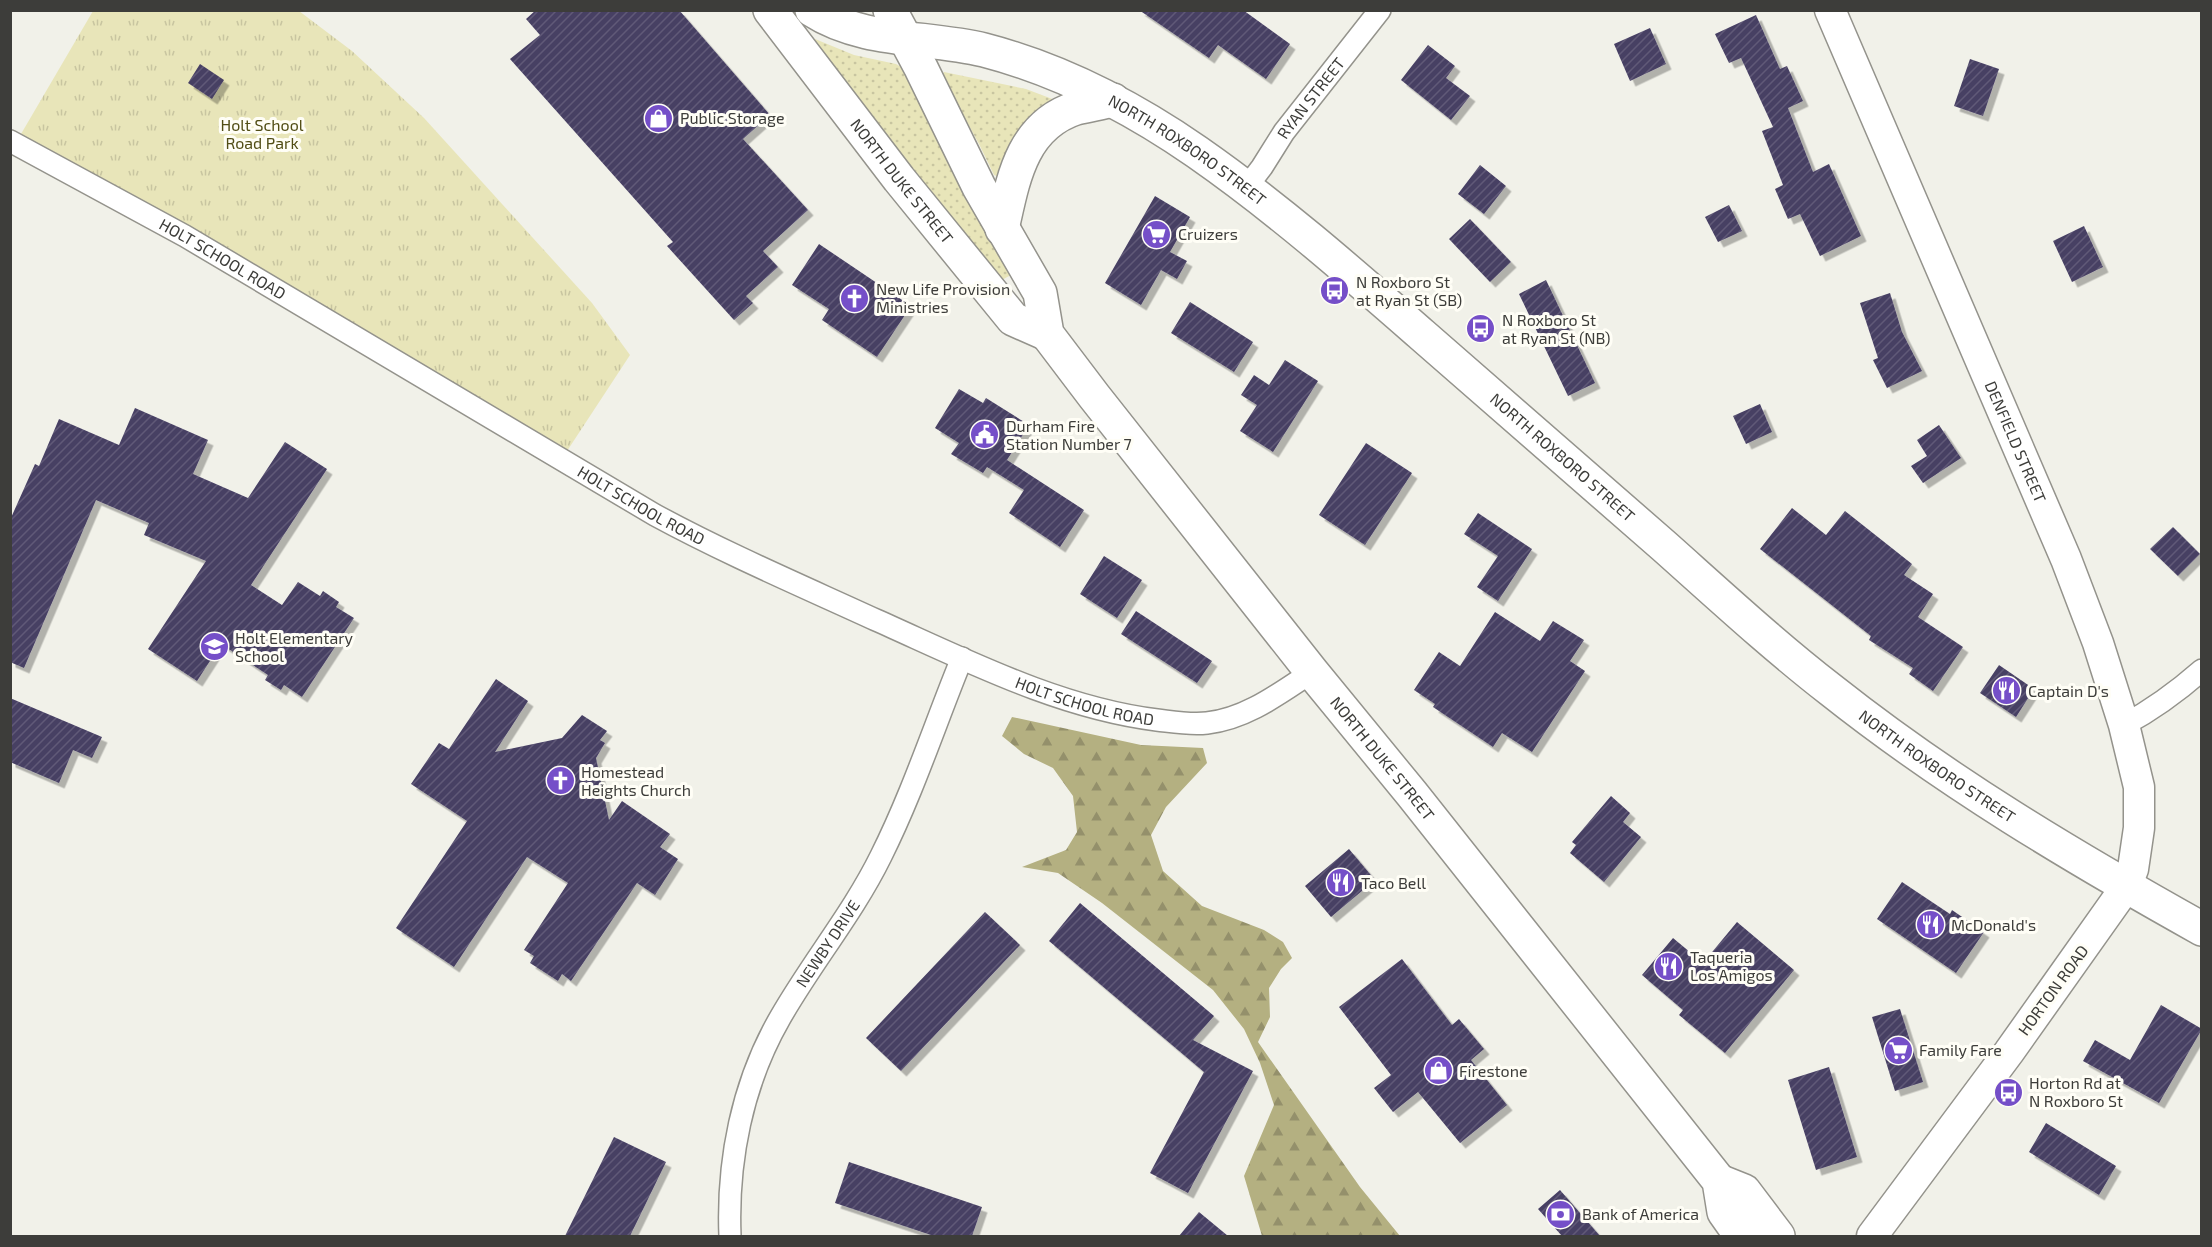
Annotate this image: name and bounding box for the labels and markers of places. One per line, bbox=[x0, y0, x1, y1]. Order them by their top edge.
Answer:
shop icon: Public Storage bbox=[643, 102, 675, 134]
place label: Public Storage bbox=[680, 108, 785, 127]
supermarket icon: Cruizers bbox=[1141, 218, 1173, 250]
place label: Cruizers bbox=[1178, 224, 1238, 243]
place label: N Roxboro St at Ryan St (SB) bbox=[1356, 272, 1462, 309]
bus stop icon: N Roxboro St at Ryan St (SB) bbox=[1319, 275, 1351, 307]
place label: New Life Provision Ministries bbox=[876, 279, 1010, 316]
church icon: New Life Provision Ministries bbox=[839, 282, 871, 314]
place label: N Roxboro St at Ryan St (NB) bbox=[1502, 310, 1611, 347]
bus stop icon: N Roxboro St at Ryan St (NB) bbox=[1465, 313, 1497, 345]
place label: Durham Fire Station Number 7 bbox=[1006, 416, 1132, 453]
public building icon: Durham Fire Station Number 7 bbox=[969, 419, 1001, 451]
place label: Holt Elementary School bbox=[235, 628, 354, 665]
school or university icon: Holt Elementary School bbox=[198, 631, 230, 663]
restaurant icon: Captain D's bbox=[1991, 675, 2023, 707]
place label: Captain D's bbox=[2028, 681, 2109, 700]
place label: Homestead Heights Church bbox=[581, 762, 691, 799]
church icon: Homestead Heights Church bbox=[544, 765, 576, 797]
restaurant icon: Taco Bell bbox=[1324, 867, 1356, 899]
place label: Taco Bell bbox=[1361, 873, 1426, 892]
restaurant icon: McDonald's bbox=[1914, 909, 1946, 941]
place label: McDonald's bbox=[1951, 915, 2036, 934]
place label: Taqueria Los Amigos bbox=[1690, 947, 1773, 984]
restaurant icon: Taqueria Los Amigos bbox=[1653, 950, 1685, 982]
supermarket icon: Family Fare bbox=[1882, 1034, 1914, 1066]
place label: Family Fare bbox=[1919, 1040, 2002, 1059]
shop icon: Firestone bbox=[1422, 1055, 1454, 1087]
place label: Firestone bbox=[1459, 1061, 1528, 1080]
place label: Horton Rd at N Roxboro St bbox=[2029, 1073, 2123, 1110]
bus stop icon: Horton Rd at N Roxboro St bbox=[1992, 1076, 2024, 1108]
bank icon: Bank of America bbox=[1545, 1198, 1577, 1230]
place label: Bank of America bbox=[1582, 1204, 1699, 1223]

